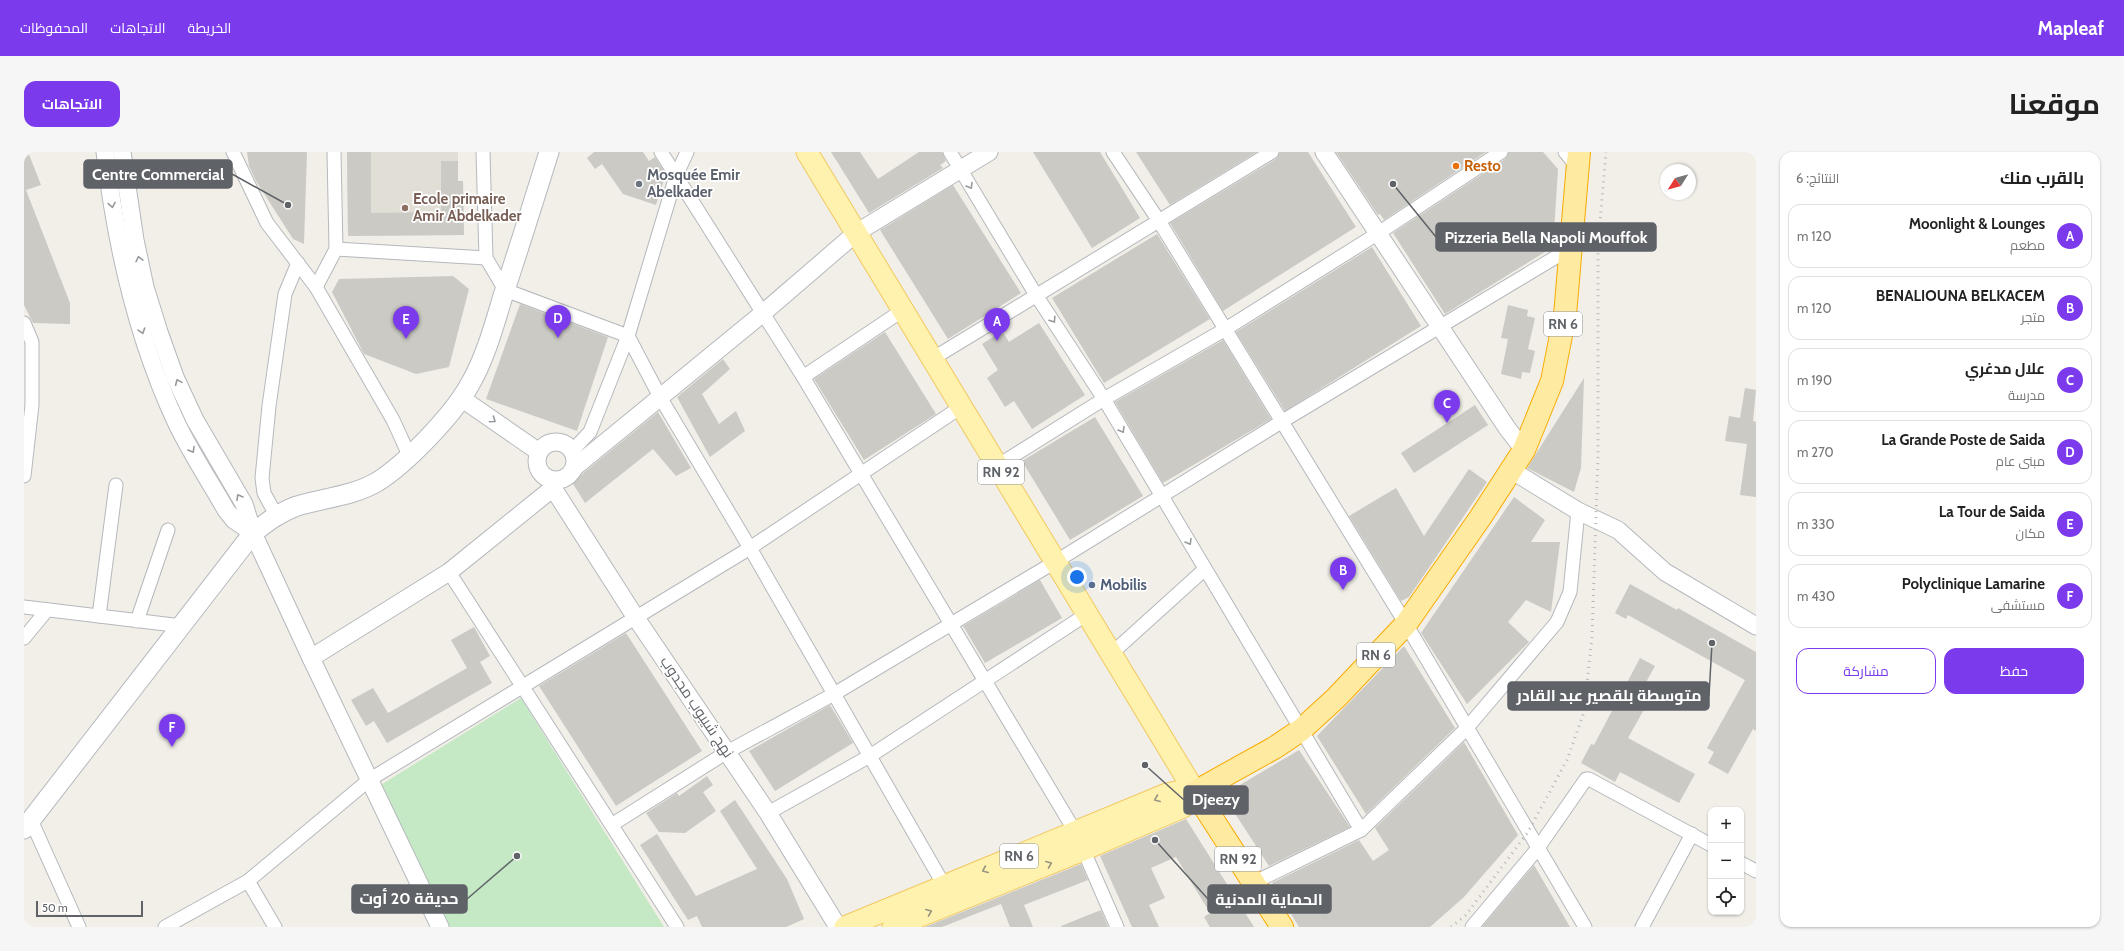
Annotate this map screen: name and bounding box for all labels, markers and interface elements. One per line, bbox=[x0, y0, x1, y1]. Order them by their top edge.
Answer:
text: Mapleaf bbox=[2037, 17, 2104, 40]
text: المحفوظات bbox=[20, 19, 88, 37]
text: الاتجاهات bbox=[110, 19, 166, 37]
text: الخريطة bbox=[188, 19, 231, 37]
button: الاتجاهات bbox=[24, 81, 120, 127]
text: موقعنا bbox=[2009, 87, 2100, 121]
place label: Resto bbox=[1464, 157, 1501, 175]
callout: Centre Commercial bbox=[84, 160, 232, 188]
marker: Resto bbox=[1451, 161, 1461, 171]
north arrow bbox=[1660, 164, 1696, 200]
text: Centre Commercial bbox=[92, 165, 224, 184]
place label: Mosquée Emir Abelkader bbox=[647, 166, 740, 201]
text: بالقرب منك bbox=[2000, 168, 2084, 188]
text: النتائج: 6 bbox=[1796, 170, 1839, 186]
marker: Mosquée Emir Abelkader bbox=[634, 179, 644, 189]
one-way arrow bbox=[965, 182, 973, 189]
place label: Ecole primaire Amir Abdelkader bbox=[413, 190, 521, 225]
one-way arrow bbox=[107, 201, 116, 208]
marker: Ecole primaire Amir Abdelkader bbox=[400, 203, 410, 213]
text: Moonlight & Lounges bbox=[1909, 215, 2045, 233]
callout: Pizzeria Bella Napoli Mouffok bbox=[1436, 223, 1656, 251]
text: Pizzeria Bella Napoli Mouffok bbox=[1444, 228, 1648, 247]
text: 120 m bbox=[1797, 228, 1831, 244]
text: A bbox=[2066, 228, 2074, 244]
text: مطعم bbox=[2010, 237, 2045, 253]
one-way arrow bbox=[135, 255, 143, 262]
text: BENALIOUNA BELKACEM bbox=[1876, 287, 2045, 305]
text: 120 m bbox=[1797, 300, 1831, 316]
text: B bbox=[2066, 300, 2074, 316]
pin: D bbox=[545, 305, 571, 338]
pin: E bbox=[393, 306, 419, 339]
pin: A bbox=[984, 308, 1010, 341]
text: متجر bbox=[2021, 309, 2045, 325]
road number: RN 6 bbox=[1544, 312, 1582, 336]
one-way arrow bbox=[1048, 316, 1055, 323]
one-way arrow bbox=[137, 327, 145, 334]
text: علال مدغري bbox=[1965, 360, 2045, 378]
text: 190 m bbox=[1797, 372, 1832, 388]
text: C bbox=[2066, 372, 2074, 388]
one-way arrow bbox=[175, 379, 183, 387]
text: مدرسة bbox=[2008, 387, 2045, 403]
pin: C bbox=[1434, 390, 1460, 423]
one-way arrow bbox=[489, 415, 496, 422]
one-way arrow bbox=[1118, 426, 1125, 433]
text: La Grande Poste de Saida bbox=[1881, 431, 2045, 449]
text: 270 m bbox=[1797, 444, 1834, 460]
text: D bbox=[2065, 444, 2075, 460]
one-way arrow bbox=[187, 446, 194, 454]
text: مبنى عام bbox=[1996, 453, 2045, 469]
road number: RN 92 bbox=[978, 460, 1024, 484]
one-way arrow bbox=[237, 494, 244, 501]
text: La Tour de Saida bbox=[1939, 503, 2045, 521]
text: 330 m bbox=[1797, 516, 1834, 532]
text: E bbox=[2066, 516, 2074, 532]
text: مكان bbox=[2016, 525, 2045, 541]
one-way arrow bbox=[1184, 538, 1192, 545]
pin: B bbox=[1330, 557, 1356, 590]
your location bbox=[1067, 567, 1087, 587]
text: Polyclinique Lamarine bbox=[1902, 575, 2045, 593]
place label: Mobilis bbox=[1100, 576, 1147, 594]
marker: Mobilis bbox=[1087, 580, 1097, 590]
text: 430 m bbox=[1797, 588, 1835, 604]
text: F bbox=[2067, 588, 2073, 604]
text: مستشفى bbox=[1991, 597, 2045, 613]
road number: RN 6 bbox=[1357, 643, 1395, 667]
button: مشاركة bbox=[1796, 648, 1936, 694]
button: حفظ bbox=[1944, 648, 2084, 694]
street label: نهج شيبوب مجدوب bbox=[655, 653, 738, 762]
callout: متوسطة بلقصير عبد القادر bbox=[1508, 682, 1709, 710]
text: متوسطة بلقصير عبد القادر bbox=[1516, 686, 1702, 705]
pin: F bbox=[159, 714, 185, 747]
callout: Djeezy bbox=[1184, 786, 1248, 814]
text: Djeezy bbox=[1192, 790, 1240, 809]
one-way arrow bbox=[1154, 794, 1161, 802]
map controls bbox=[1708, 807, 1744, 915]
button: + bbox=[1708, 807, 1744, 843]
button: − bbox=[1708, 843, 1744, 879]
road number: RN 6 bbox=[1000, 844, 1038, 868]
road number: RN 92 bbox=[1215, 847, 1261, 871]
one-way arrow bbox=[1046, 860, 1053, 868]
one-way arrow bbox=[982, 866, 989, 874]
button: locate bbox=[1708, 879, 1744, 915]
callout: حديقة 20 أوت bbox=[352, 885, 467, 913]
callout: الحماية المدنية bbox=[1208, 885, 1331, 913]
text: حديقة 20 أوت bbox=[359, 888, 459, 908]
text: الحماية المدنية bbox=[1215, 890, 1323, 909]
scale bar bbox=[36, 899, 143, 918]
text: 50 m bbox=[42, 901, 68, 915]
one-way arrow bbox=[925, 909, 932, 917]

